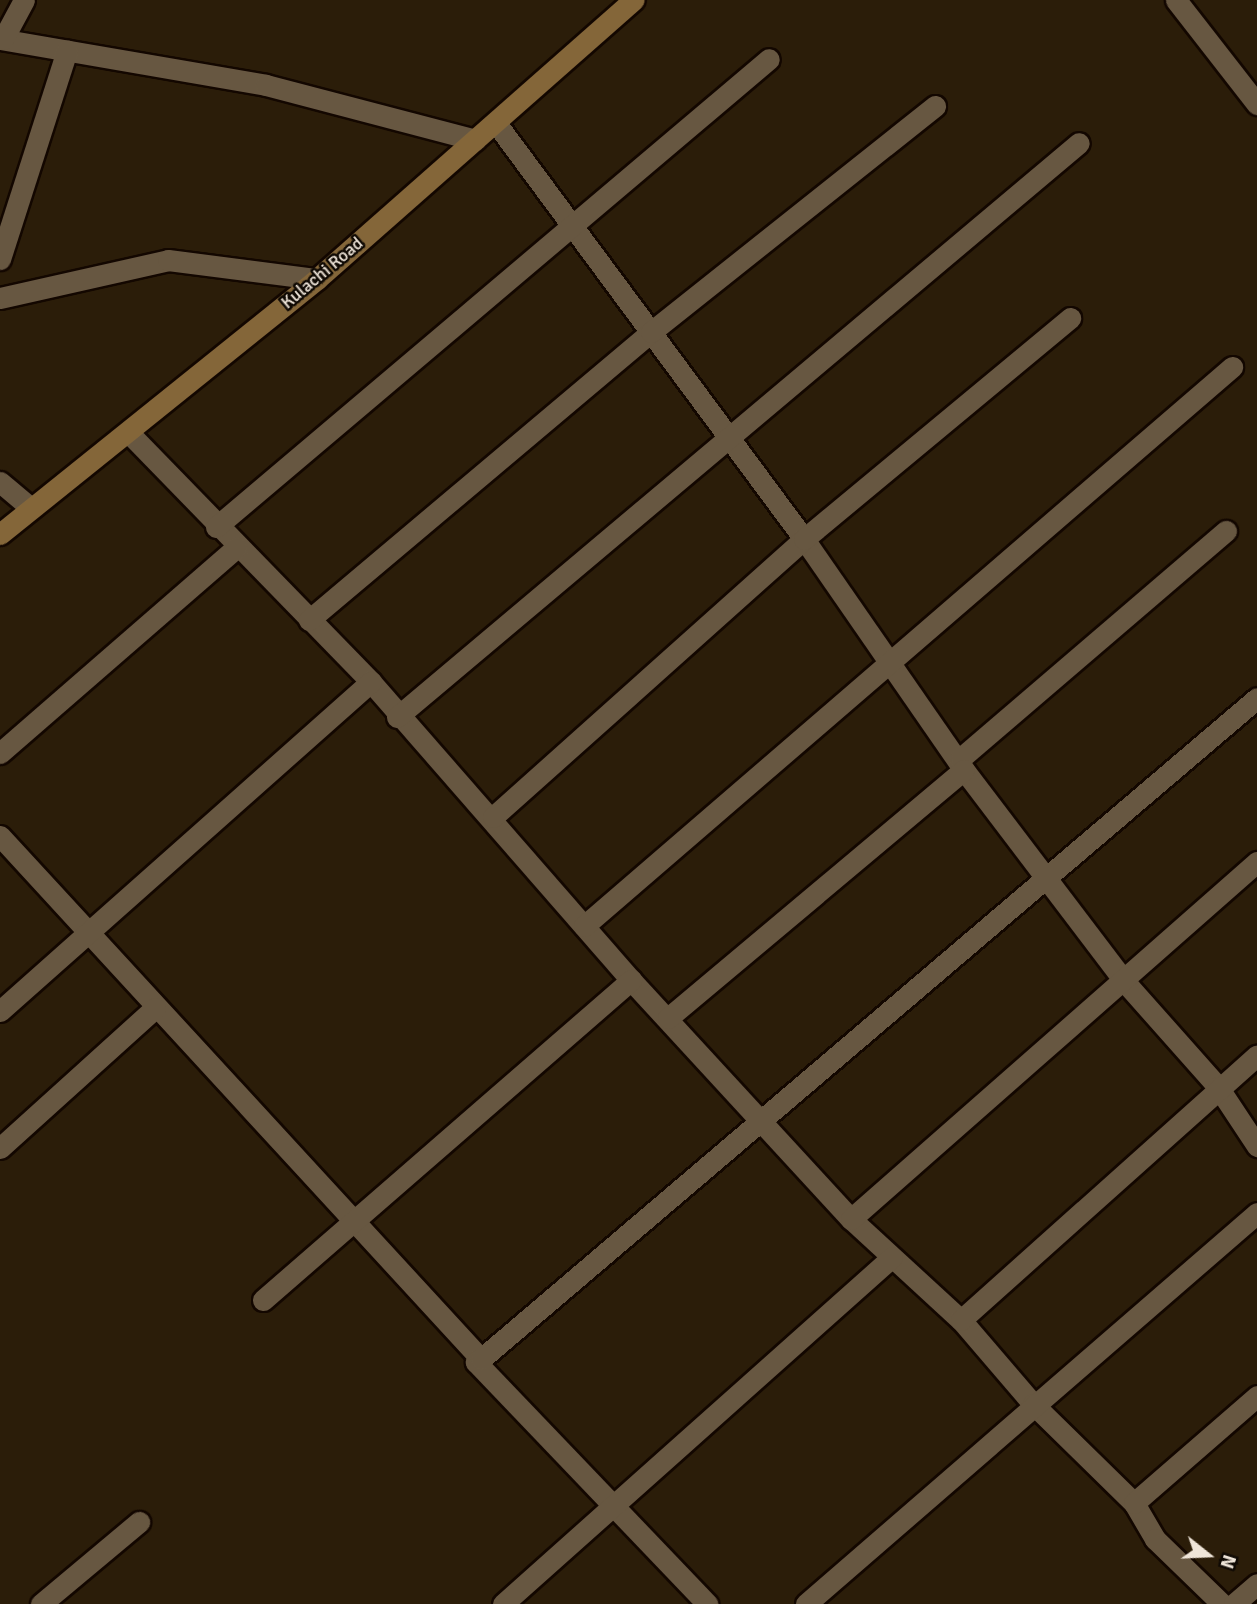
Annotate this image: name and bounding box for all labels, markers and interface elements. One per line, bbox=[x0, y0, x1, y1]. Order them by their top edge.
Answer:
street label: Kulachi Road bbox=[277, 233, 367, 313]
north arrow bbox=[1173, 1520, 1243, 1590]
text: N bbox=[1215, 1551, 1241, 1571]

